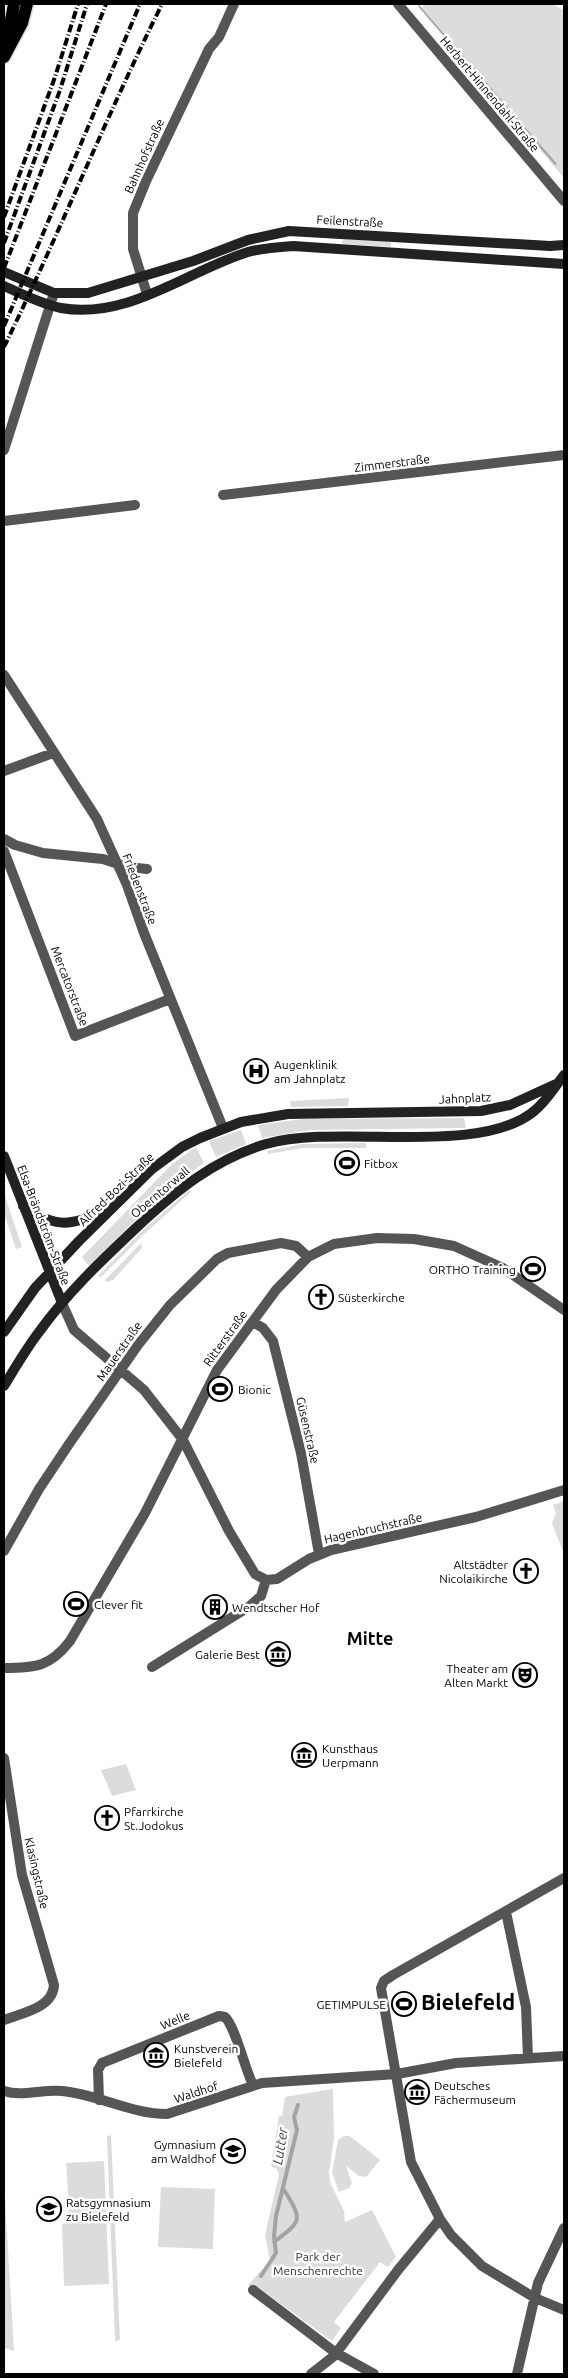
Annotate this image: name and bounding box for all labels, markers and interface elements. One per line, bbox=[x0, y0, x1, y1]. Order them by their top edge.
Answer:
street label: Herbert-Hinnendahl-Straße bbox=[438, 34, 542, 154]
street label: Bahnhofstraße bbox=[122, 117, 166, 195]
street label: Feilenstraße bbox=[316, 213, 384, 229]
street label: Zimmerstraße bbox=[353, 452, 431, 474]
street label: Friedenstraße bbox=[120, 852, 160, 926]
street label: Mercatorstraße bbox=[49, 944, 91, 1028]
hospital icon: Augenklinik am Jahnplatz bbox=[243, 1058, 269, 1084]
place label: Augenklinik am Jahnplatz bbox=[274, 1058, 346, 1085]
street label: Jahnplatz bbox=[439, 1090, 492, 1106]
street label: Alfred-Bozi-Straße bbox=[76, 1150, 156, 1228]
sports icon: Fitbox bbox=[334, 1150, 360, 1176]
place label: Fitbox bbox=[364, 1157, 398, 1170]
street label: Elsa-Brändström-Straße bbox=[15, 1163, 73, 1287]
street label: Oberntorwall bbox=[128, 1164, 192, 1220]
sports icon: ORTHO Training bbox=[520, 1256, 546, 1282]
place label: ORTHO Training bbox=[429, 1263, 516, 1276]
church icon: Süsterkirche bbox=[308, 1284, 334, 1310]
place label: Süsterkirche bbox=[338, 1291, 405, 1304]
street label: Ritterstraße bbox=[200, 1308, 250, 1368]
street label: Mauerstraße bbox=[94, 1319, 144, 1383]
sports icon: Bionic bbox=[207, 1376, 233, 1402]
place label: Bionic bbox=[238, 1383, 271, 1396]
street label: Güsenstraße bbox=[294, 1395, 322, 1465]
street label: Hagenbruchstraße bbox=[323, 1510, 423, 1546]
place label: Altstädter Nicolaikirche bbox=[439, 1558, 508, 1585]
church icon: Altstädter Nicolaikirche bbox=[513, 1558, 539, 1584]
sports icon: Clever fit bbox=[63, 1591, 89, 1617]
building icon: Wendtscher Hof bbox=[202, 1594, 228, 1620]
place label: Clever fit bbox=[94, 1598, 143, 1611]
place label: Wendtscher Hof bbox=[232, 1601, 320, 1614]
district label: Mitte bbox=[347, 1628, 393, 1648]
museum icon: Galerie Best bbox=[265, 1641, 291, 1667]
place label: Galerie Best bbox=[195, 1648, 260, 1661]
place label: Theater am Alten Markt bbox=[444, 1662, 508, 1689]
theatre icon: Theater am Alten Markt bbox=[512, 1662, 538, 1688]
museum icon: Kunsthaus Uerpmann bbox=[291, 1742, 317, 1768]
place label: Kunsthaus Uerpmann bbox=[322, 1742, 379, 1769]
church icon: Pfarrkirche St.Jodokus bbox=[94, 1805, 120, 1831]
place label: Pfarrkirche St.Jodokus bbox=[124, 1805, 184, 1832]
street label: Klasingstraße bbox=[22, 1836, 52, 1910]
district label: Bielefeld bbox=[421, 1989, 515, 2014]
sports icon: GETIMPULSE bbox=[391, 1991, 417, 2017]
place label: GETIMPULSE bbox=[316, 1998, 386, 2011]
street label: Welle bbox=[158, 2008, 192, 2032]
museum icon: Kunstverein Bielefeld bbox=[143, 2042, 169, 2068]
place label: Kunstverein Bielefeld bbox=[174, 2042, 238, 2069]
street label: Waldhof bbox=[172, 2079, 220, 2105]
museum icon: Deutsches Fächermuseum bbox=[404, 2079, 430, 2105]
place label: Deutsches Fächermuseum bbox=[434, 2079, 516, 2106]
water label: Lutter bbox=[269, 2126, 291, 2166]
place label: Gymnasium am Waldhof bbox=[151, 2138, 216, 2165]
school or university icon: Gymnasium am Waldhof bbox=[220, 2138, 246, 2164]
school or university icon: Ratsgymnasium zu Bielefeld bbox=[36, 2196, 62, 2222]
place label: Ratsgymnasium zu Bielefeld bbox=[66, 2196, 151, 2223]
park label: Park der Menschenrechte bbox=[273, 2250, 363, 2277]

